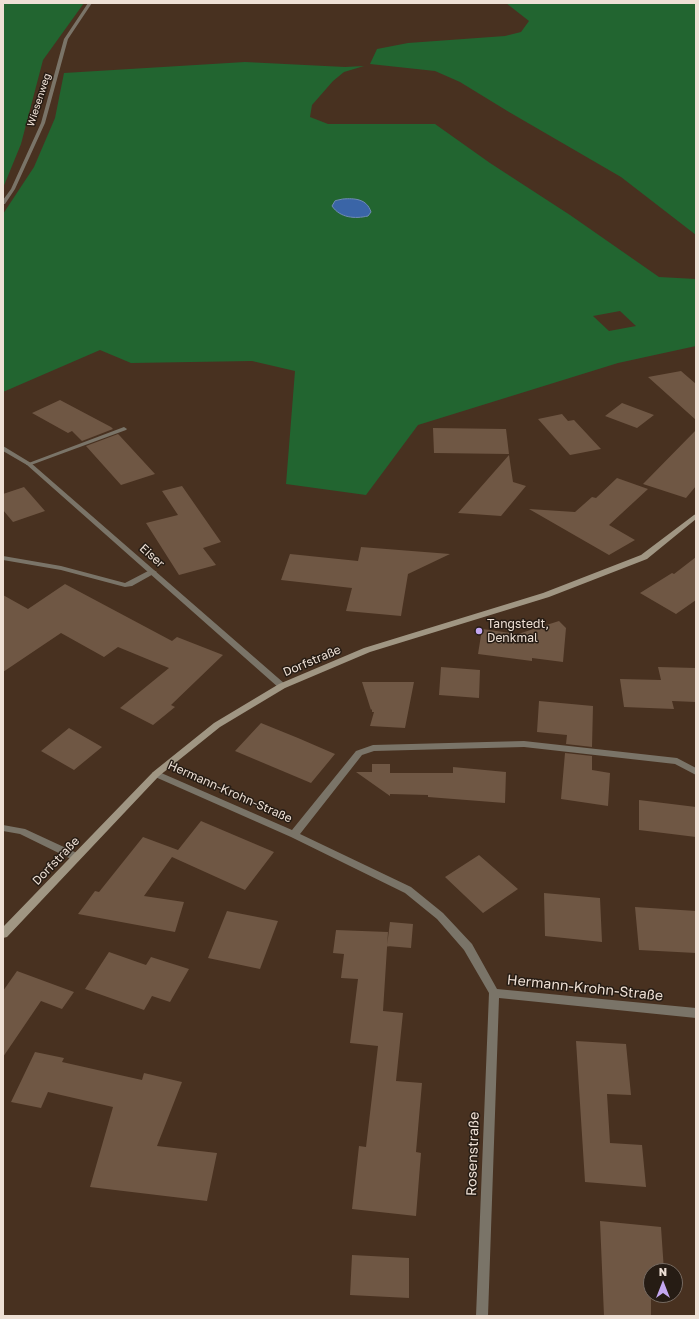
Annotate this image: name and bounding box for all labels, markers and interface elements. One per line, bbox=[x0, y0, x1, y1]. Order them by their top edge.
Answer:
street label: Wiesenweg bbox=[25, 72, 53, 128]
street label: Eiser bbox=[137, 541, 167, 571]
place label: Tangstedt, Denkmal bbox=[487, 617, 549, 645]
marker: Tangstedt, Denkmal bbox=[474, 626, 484, 636]
street label: Dorfstraße bbox=[281, 642, 343, 680]
street label: Hermann-Krohn-Straße bbox=[166, 758, 294, 826]
street label: Dorfstraße bbox=[30, 834, 82, 888]
street label: Hermann-Krohn-Straße bbox=[506, 971, 664, 1005]
street label: Rosenstraße bbox=[463, 1112, 483, 1196]
north arrow bbox=[643, 1263, 683, 1303]
text: N bbox=[659, 1265, 667, 1278]

